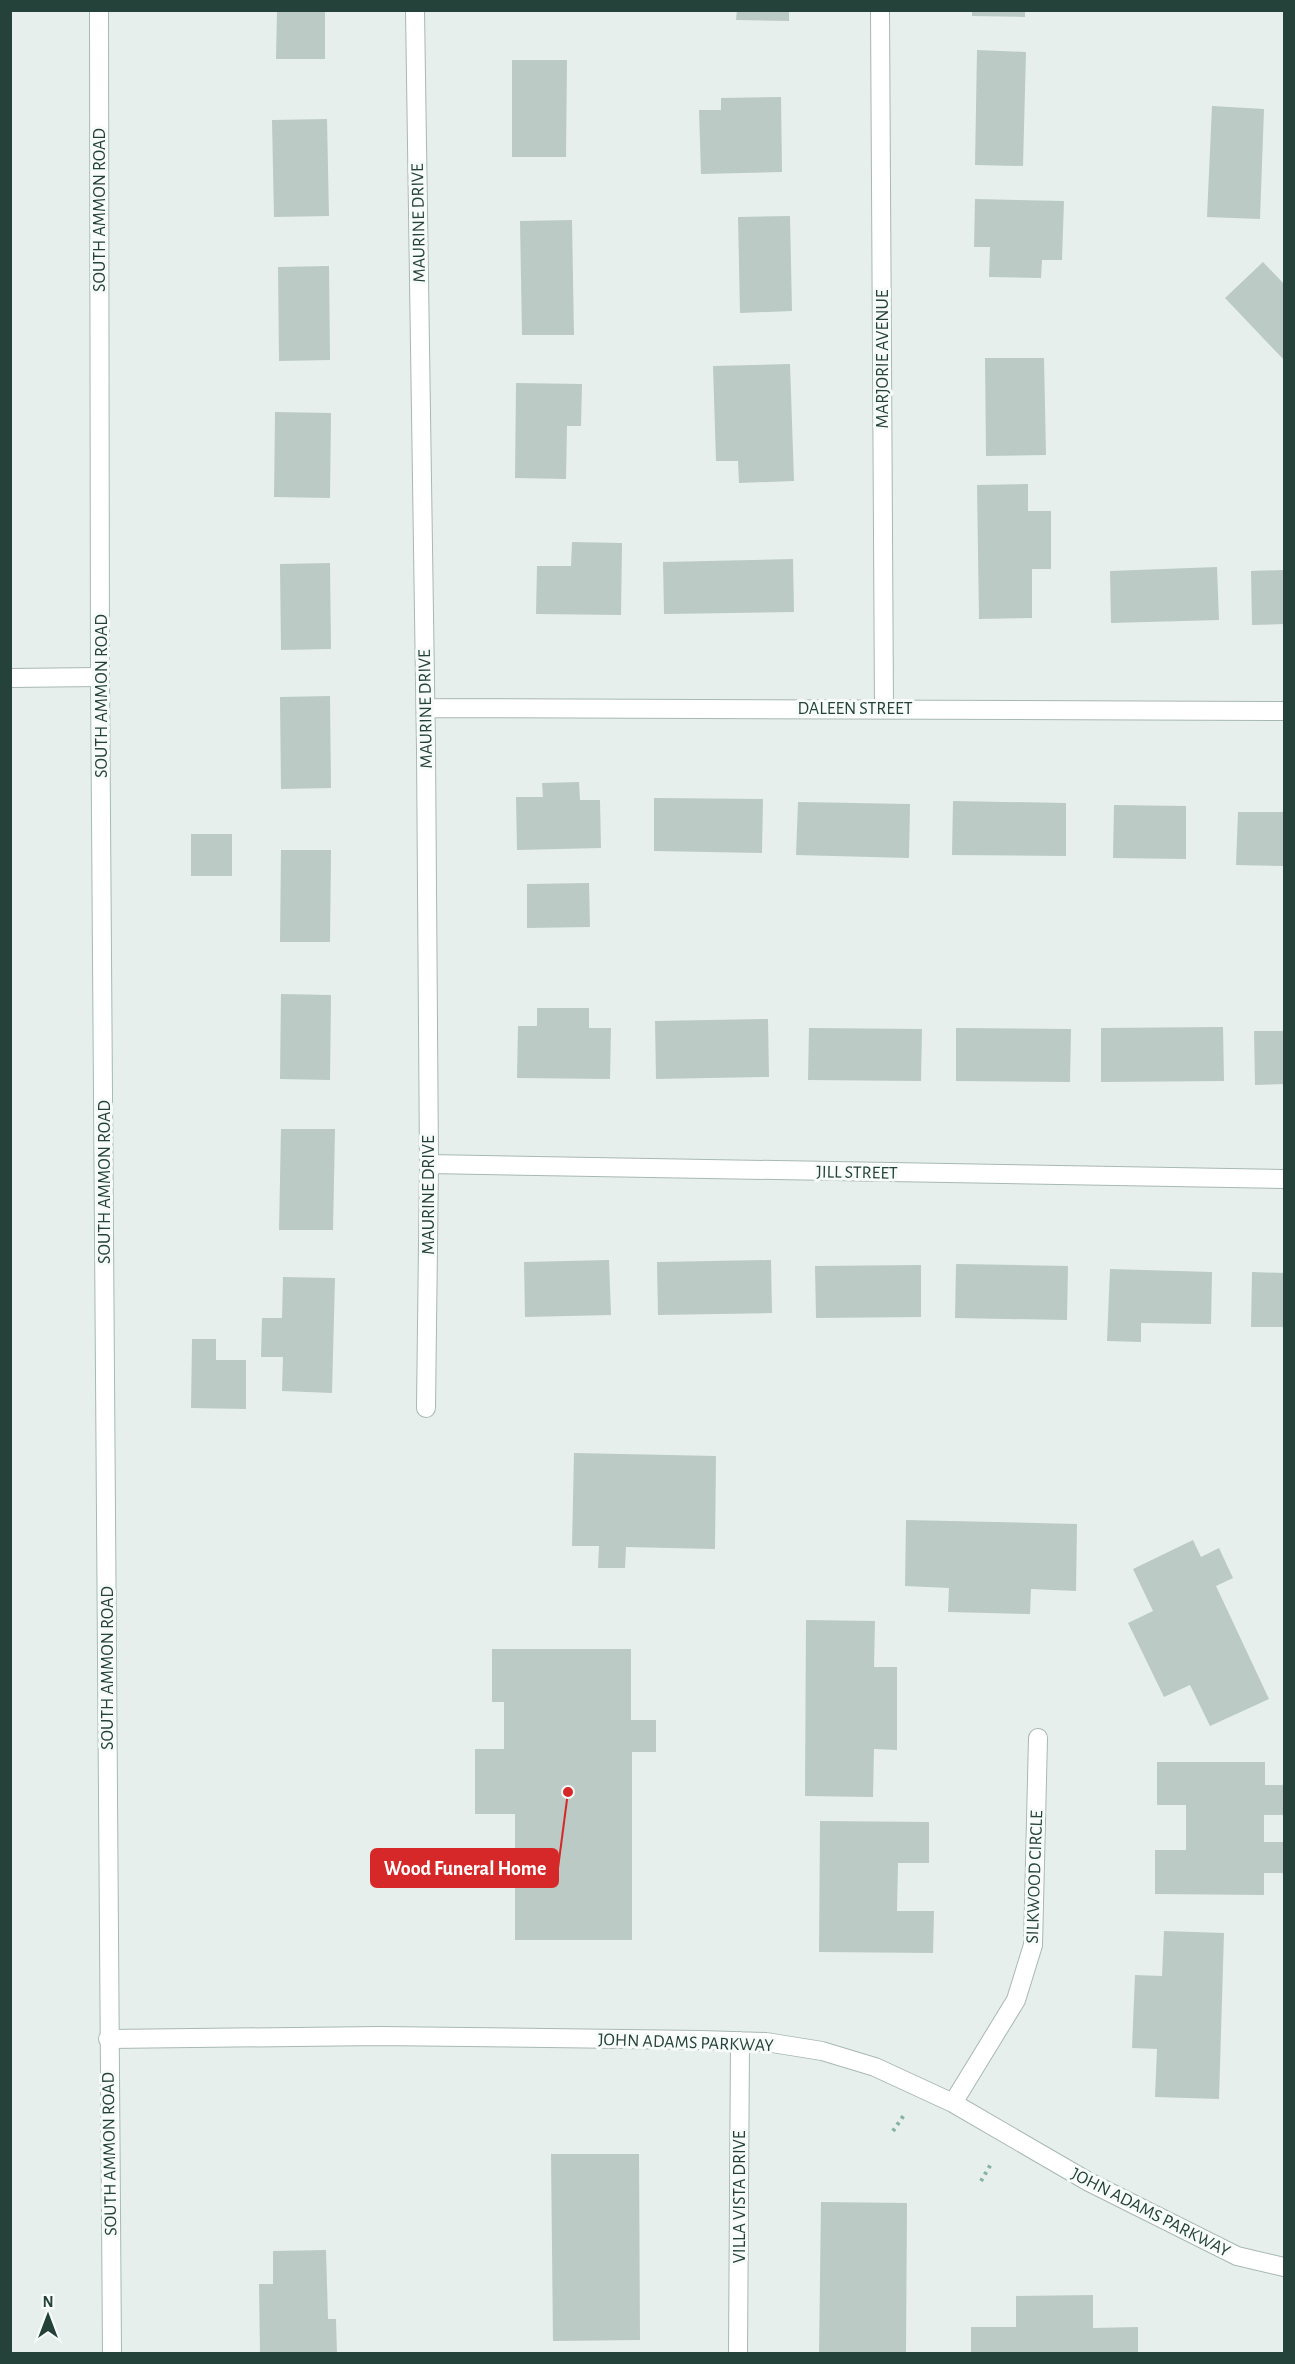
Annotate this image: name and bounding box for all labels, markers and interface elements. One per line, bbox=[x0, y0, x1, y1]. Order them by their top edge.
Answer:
street label: SOUTH AMMON ROAD bbox=[91, 128, 109, 292]
street label: MAURINE DRIVE bbox=[409, 163, 429, 283]
street label: MARJORIE AVENUE bbox=[874, 289, 892, 428]
street label: SOUTH AMMON ROAD bbox=[93, 614, 111, 778]
street label: MAURINE DRIVE bbox=[416, 649, 436, 769]
street label: DALEEN STREET bbox=[797, 700, 913, 718]
street label: SOUTH AMMON ROAD bbox=[96, 1100, 114, 1264]
street label: MAURINE DRIVE bbox=[420, 1135, 438, 1255]
street label: JILL STREET bbox=[816, 1163, 898, 1183]
street label: SOUTH AMMON ROAD bbox=[99, 1586, 117, 1750]
street label: SILKWOOD CIRCLE bbox=[1024, 1810, 1046, 1944]
callout: Wood Funeral Home bbox=[371, 1849, 558, 1887]
text: Wood Funeral Home bbox=[384, 1859, 546, 1879]
street label: JOHN ADAMS PARKWAY bbox=[598, 2031, 774, 2055]
street label: SOUTH AMMON ROAD bbox=[100, 2072, 120, 2236]
street label: VILLA VISTA DRIVE bbox=[731, 2130, 749, 2263]
street label: JOHN ADAMS PARKWAY bbox=[1068, 2165, 1233, 2261]
north arrow bbox=[18, 2286, 78, 2346]
text: N bbox=[42, 2294, 54, 2310]

